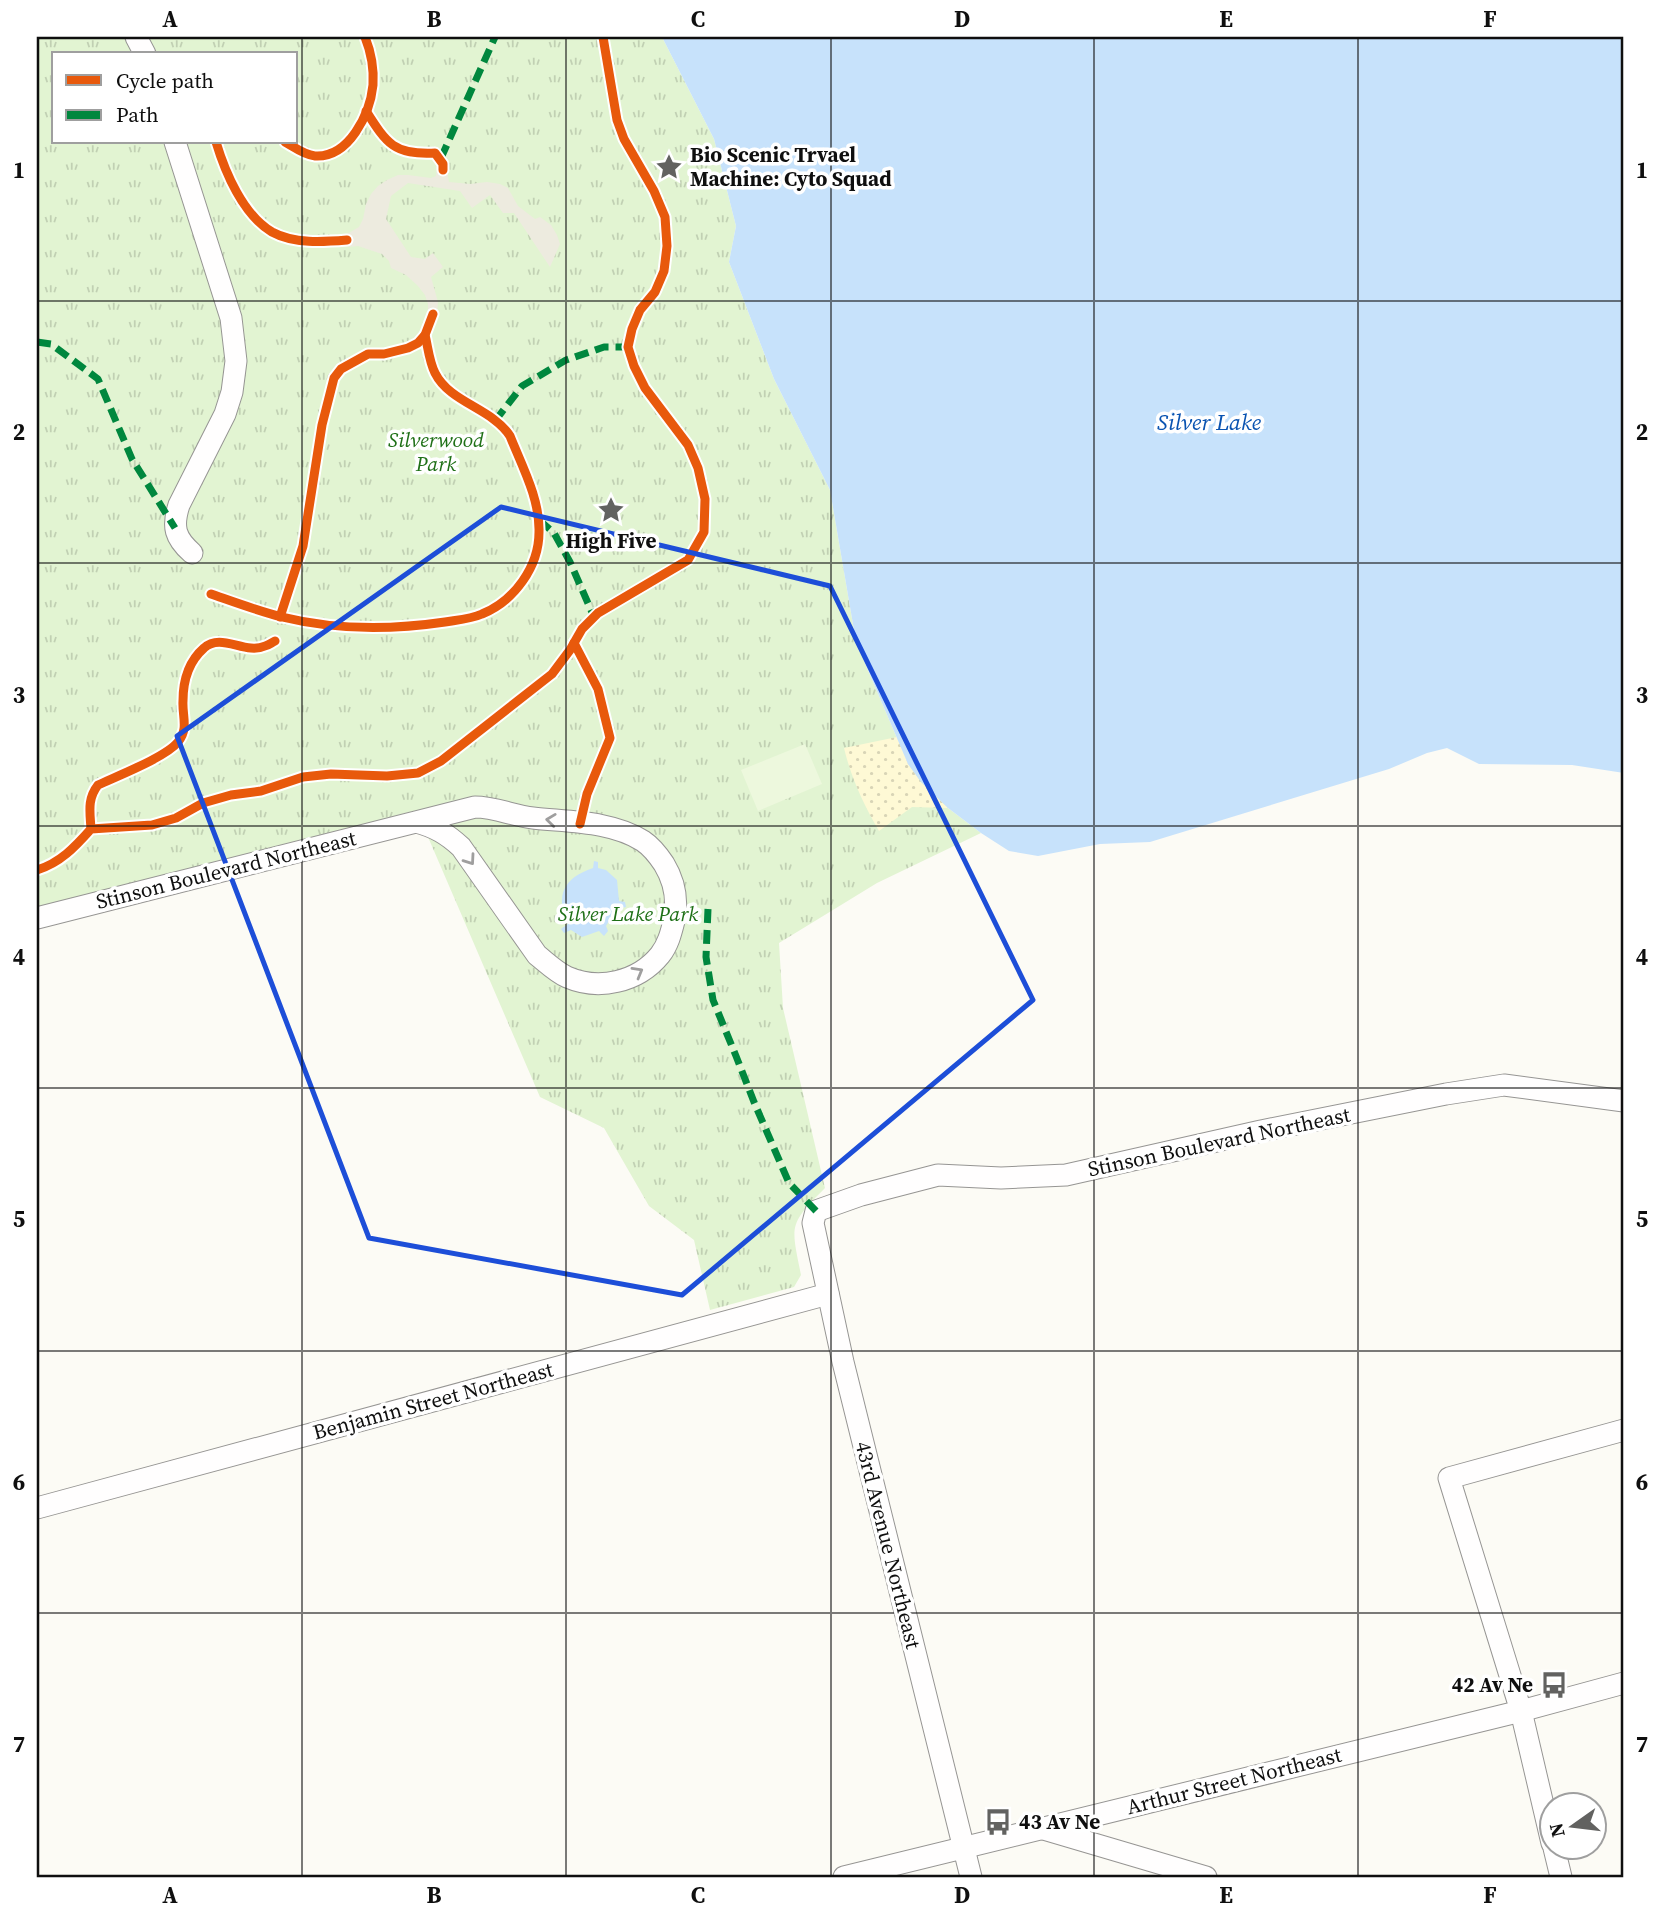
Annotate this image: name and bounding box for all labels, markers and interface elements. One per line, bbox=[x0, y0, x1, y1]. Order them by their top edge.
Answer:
text: A bbox=[162, 3, 178, 35]
text: B bbox=[427, 3, 442, 35]
text: C bbox=[691, 3, 705, 35]
text: D bbox=[954, 3, 970, 35]
text: E bbox=[1219, 3, 1233, 35]
text: F bbox=[1483, 3, 1497, 35]
legend bbox=[52, 52, 298, 144]
text: Cycle path bbox=[116, 66, 214, 95]
text: Path bbox=[116, 100, 159, 129]
place label: Bio Scenic Trvael Machine: Cyto Squad bbox=[690, 140, 892, 193]
place icon: Bio Scenic Trvael Machine: Cyto Squad bbox=[654, 152, 684, 182]
text: 1 bbox=[13, 154, 25, 186]
text: 1 bbox=[1636, 154, 1648, 186]
water label: Silver Lake bbox=[1157, 406, 1262, 438]
text: 2 bbox=[13, 416, 25, 448]
text: 2 bbox=[1636, 416, 1648, 448]
park label: Silverwood Park bbox=[388, 425, 484, 478]
place icon: High Five bbox=[596, 495, 626, 525]
place label: High Five bbox=[565, 526, 657, 555]
text: 3 bbox=[13, 679, 25, 711]
text: 3 bbox=[1636, 679, 1648, 711]
one-way arrow bbox=[545, 813, 556, 828]
street label: Stinson Boulevard Northeast bbox=[93, 823, 359, 916]
one-way arrow bbox=[462, 852, 474, 865]
park label: Silver Lake Park bbox=[558, 899, 698, 928]
text: 4 bbox=[13, 941, 25, 973]
text: 4 bbox=[1636, 941, 1648, 973]
one-way arrow bbox=[631, 967, 644, 980]
street label: Stinson Boulevard Northeast bbox=[1085, 1100, 1353, 1183]
text: 5 bbox=[13, 1203, 25, 1235]
text: 5 bbox=[1636, 1203, 1648, 1235]
street label: Benjamin Street Northeast bbox=[310, 1354, 556, 1447]
street label: 43rd Avenue Northeast bbox=[849, 1438, 928, 1652]
text: 6 bbox=[13, 1466, 25, 1498]
text: 6 bbox=[1636, 1466, 1648, 1498]
place label: 42 Av Ne bbox=[1452, 1670, 1533, 1699]
bus stop icon: 42 Av Ne bbox=[1539, 1670, 1569, 1700]
text: 7 bbox=[13, 1728, 25, 1760]
text: 7 bbox=[1636, 1728, 1648, 1760]
street label: Arthur Street Northeast bbox=[1123, 1740, 1344, 1821]
north arrow bbox=[1538, 1792, 1608, 1862]
bus stop icon: 43 Av Ne bbox=[983, 1807, 1013, 1837]
place label: 43 Av Ne bbox=[1019, 1807, 1100, 1836]
text: N bbox=[1542, 1820, 1571, 1840]
text: A bbox=[162, 1879, 178, 1911]
text: B bbox=[427, 1879, 442, 1911]
text: C bbox=[691, 1879, 705, 1911]
text: D bbox=[954, 1879, 970, 1911]
text: E bbox=[1219, 1879, 1233, 1911]
text: F bbox=[1483, 1879, 1497, 1911]

